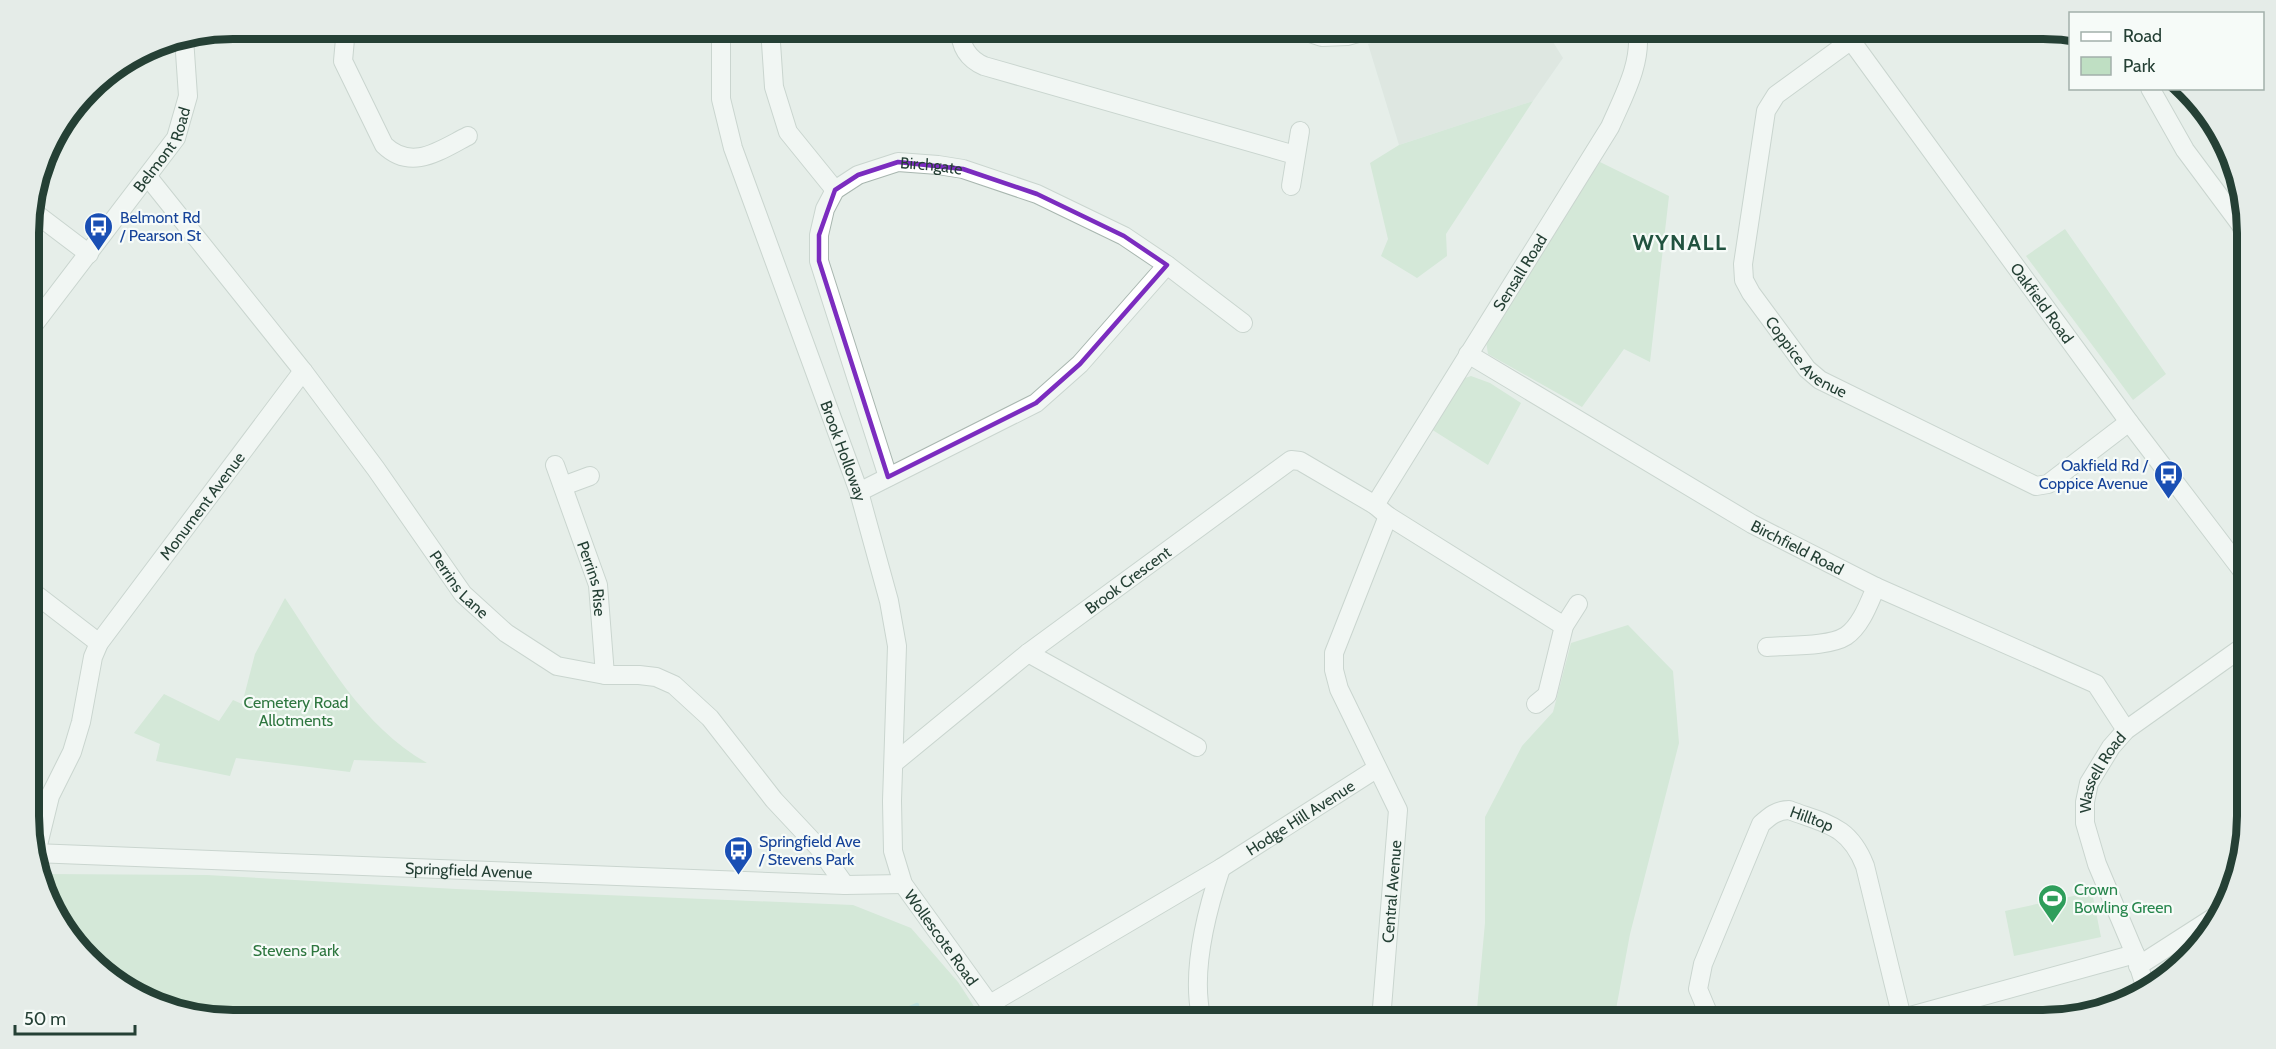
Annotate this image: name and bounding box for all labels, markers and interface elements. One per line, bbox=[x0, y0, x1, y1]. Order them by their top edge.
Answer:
legend bbox=[2069, 12, 2264, 90]
text: Road bbox=[2123, 25, 2162, 47]
text: Park bbox=[2123, 55, 2156, 77]
street label: Belmont Road bbox=[129, 105, 194, 196]
street label: Birchgate bbox=[899, 153, 964, 179]
place label: Belmont Rd / Pearson St bbox=[119, 208, 202, 245]
bus stop icon: Belmont Rd / Pearson St bbox=[83, 210, 115, 252]
district label: WYNALL bbox=[1633, 229, 1727, 256]
street label: Sensall Road bbox=[1489, 231, 1551, 314]
street label: Oakfield Road bbox=[2006, 259, 2077, 347]
street label: Coppice Avenue bbox=[1761, 313, 1850, 402]
street label: Brook Holloway bbox=[816, 398, 870, 503]
street label: Monument Avenue bbox=[156, 448, 249, 564]
place label: Oakfield Rd / Coppice Avenue bbox=[2039, 456, 2149, 493]
bus stop icon: Oakfield Rd / Coppice Avenue bbox=[2153, 458, 2185, 500]
street label: Birchfield Road bbox=[1748, 516, 1847, 579]
street label: Perrins Rise bbox=[573, 538, 609, 617]
street label: Brook Crescent bbox=[1081, 542, 1175, 618]
street label: Perrins Lane bbox=[426, 547, 492, 623]
park label: Cemetery Road Allotments bbox=[243, 693, 349, 730]
street label: Wassell Road bbox=[2076, 728, 2130, 813]
street label: Hodge Hill Avenue bbox=[1243, 776, 1358, 860]
street label: Hilltop bbox=[1787, 802, 1837, 836]
place label: Springfield Ave / Stevens Park bbox=[758, 832, 861, 869]
bus stop icon: Springfield Ave / Stevens Park bbox=[722, 834, 754, 876]
street label: Central Avenue bbox=[1378, 839, 1406, 944]
street label: Springfield Avenue bbox=[405, 859, 533, 883]
place label: Crown Bowling Green bbox=[2074, 880, 2172, 917]
sports icon: Crown Bowling Green bbox=[2037, 882, 2069, 924]
street label: Wollescote Road bbox=[900, 886, 982, 989]
park label: Stevens Park bbox=[253, 941, 340, 960]
scale bar bbox=[15, 998, 135, 1036]
text: 50 m bbox=[24, 1008, 66, 1030]

